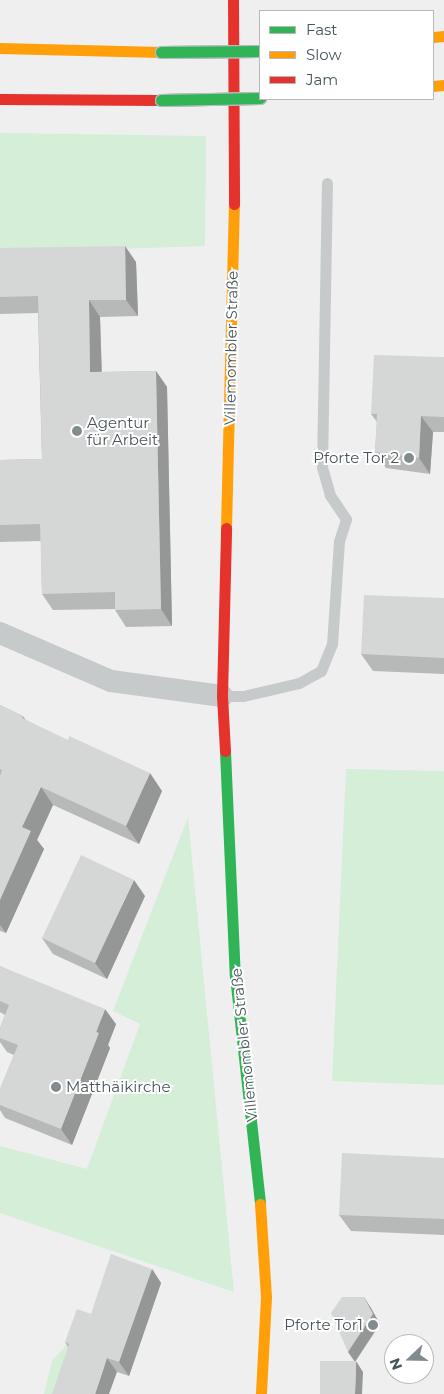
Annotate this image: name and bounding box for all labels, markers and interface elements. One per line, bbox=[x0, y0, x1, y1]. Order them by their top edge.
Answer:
legend bbox=[259, 10, 434, 100]
text: Fast bbox=[306, 20, 337, 39]
text: Slow bbox=[306, 45, 342, 64]
text: Jam bbox=[306, 70, 338, 89]
street label: Villemombler Straße bbox=[221, 271, 241, 425]
place label: Agentur für Arbeit bbox=[87, 413, 158, 448]
marker: Agentur für Arbeit bbox=[71, 425, 83, 437]
place label: Pforte Tor 2 bbox=[313, 449, 399, 467]
marker: Pforte Tor 2 bbox=[403, 452, 415, 464]
street label: Villemombler Straße bbox=[227, 967, 261, 1123]
place label: Matthäikirche bbox=[66, 1078, 171, 1096]
marker: Matthäikirche bbox=[50, 1081, 62, 1093]
place label: Pforte Tor1 bbox=[284, 1316, 363, 1334]
marker: Pforte Tor1 bbox=[367, 1319, 379, 1331]
north arrow bbox=[384, 1334, 434, 1384]
text: N bbox=[386, 1356, 406, 1373]

